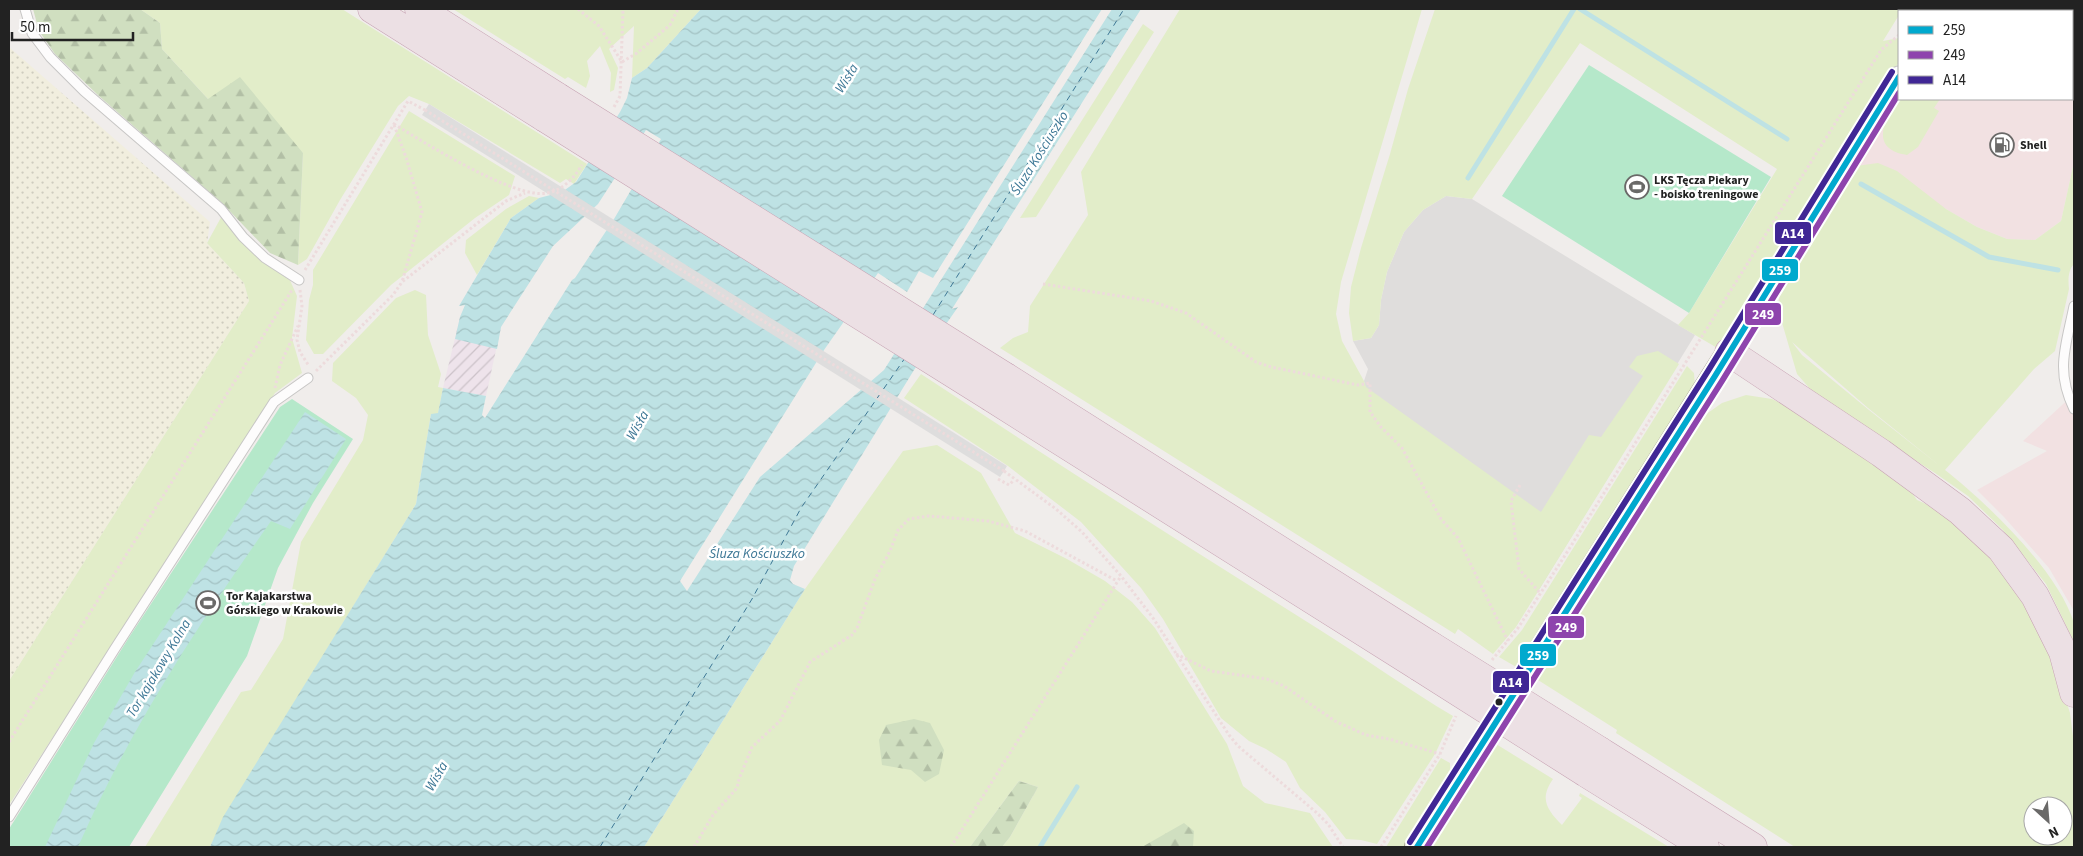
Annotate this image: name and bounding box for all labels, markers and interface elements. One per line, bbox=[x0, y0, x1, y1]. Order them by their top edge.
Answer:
scale bar bbox=[12, 10, 134, 42]
legend bbox=[1898, 10, 2073, 100]
text: 50 m bbox=[20, 17, 50, 38]
text: 259 bbox=[1943, 20, 1965, 41]
text: 249 bbox=[1943, 45, 1965, 66]
water label: Wisła bbox=[830, 60, 864, 97]
text: A14 bbox=[1943, 70, 1967, 91]
water label: Śluza Kościuszko bbox=[1006, 108, 1074, 200]
fuel station icon: Shell bbox=[1989, 132, 2015, 158]
place label: Shell bbox=[2020, 137, 2047, 154]
place label: LKS Tęcza Piekary - boisko treningowe bbox=[1654, 172, 1759, 203]
sports icon: LKS Tęcza Piekary - boisko treningowe bbox=[1624, 174, 1650, 200]
line badge: A14 bbox=[1774, 221, 1812, 245]
text: A14 bbox=[1781, 224, 1805, 244]
line badge: 259 bbox=[1761, 258, 1799, 282]
text: 259 bbox=[1769, 261, 1791, 281]
line badge: 249 bbox=[1744, 302, 1782, 326]
text: 249 bbox=[1752, 305, 1774, 325]
water label: Wisła bbox=[621, 407, 655, 444]
water label: Śluza Kościuszko bbox=[709, 544, 805, 564]
place label: Tor Kajakarstwa Górskiego w Krakowie bbox=[226, 588, 343, 619]
sports icon: Tor Kajakarstwa Górskiego w Krakowie bbox=[195, 590, 221, 616]
water label: Tor kajakowy Kolna bbox=[122, 615, 196, 721]
line badge: 249 bbox=[1547, 615, 1585, 639]
text: 249 bbox=[1555, 618, 1577, 638]
line badge: 259 bbox=[1519, 643, 1557, 667]
text: 259 bbox=[1527, 646, 1549, 666]
line badge: A14 bbox=[1492, 670, 1530, 694]
text: A14 bbox=[1499, 673, 1523, 693]
unlabelled marker bbox=[1494, 697, 1504, 707]
water label: Wisła bbox=[420, 758, 454, 795]
north arrow bbox=[2023, 796, 2073, 846]
text: N bbox=[2045, 821, 2062, 843]

